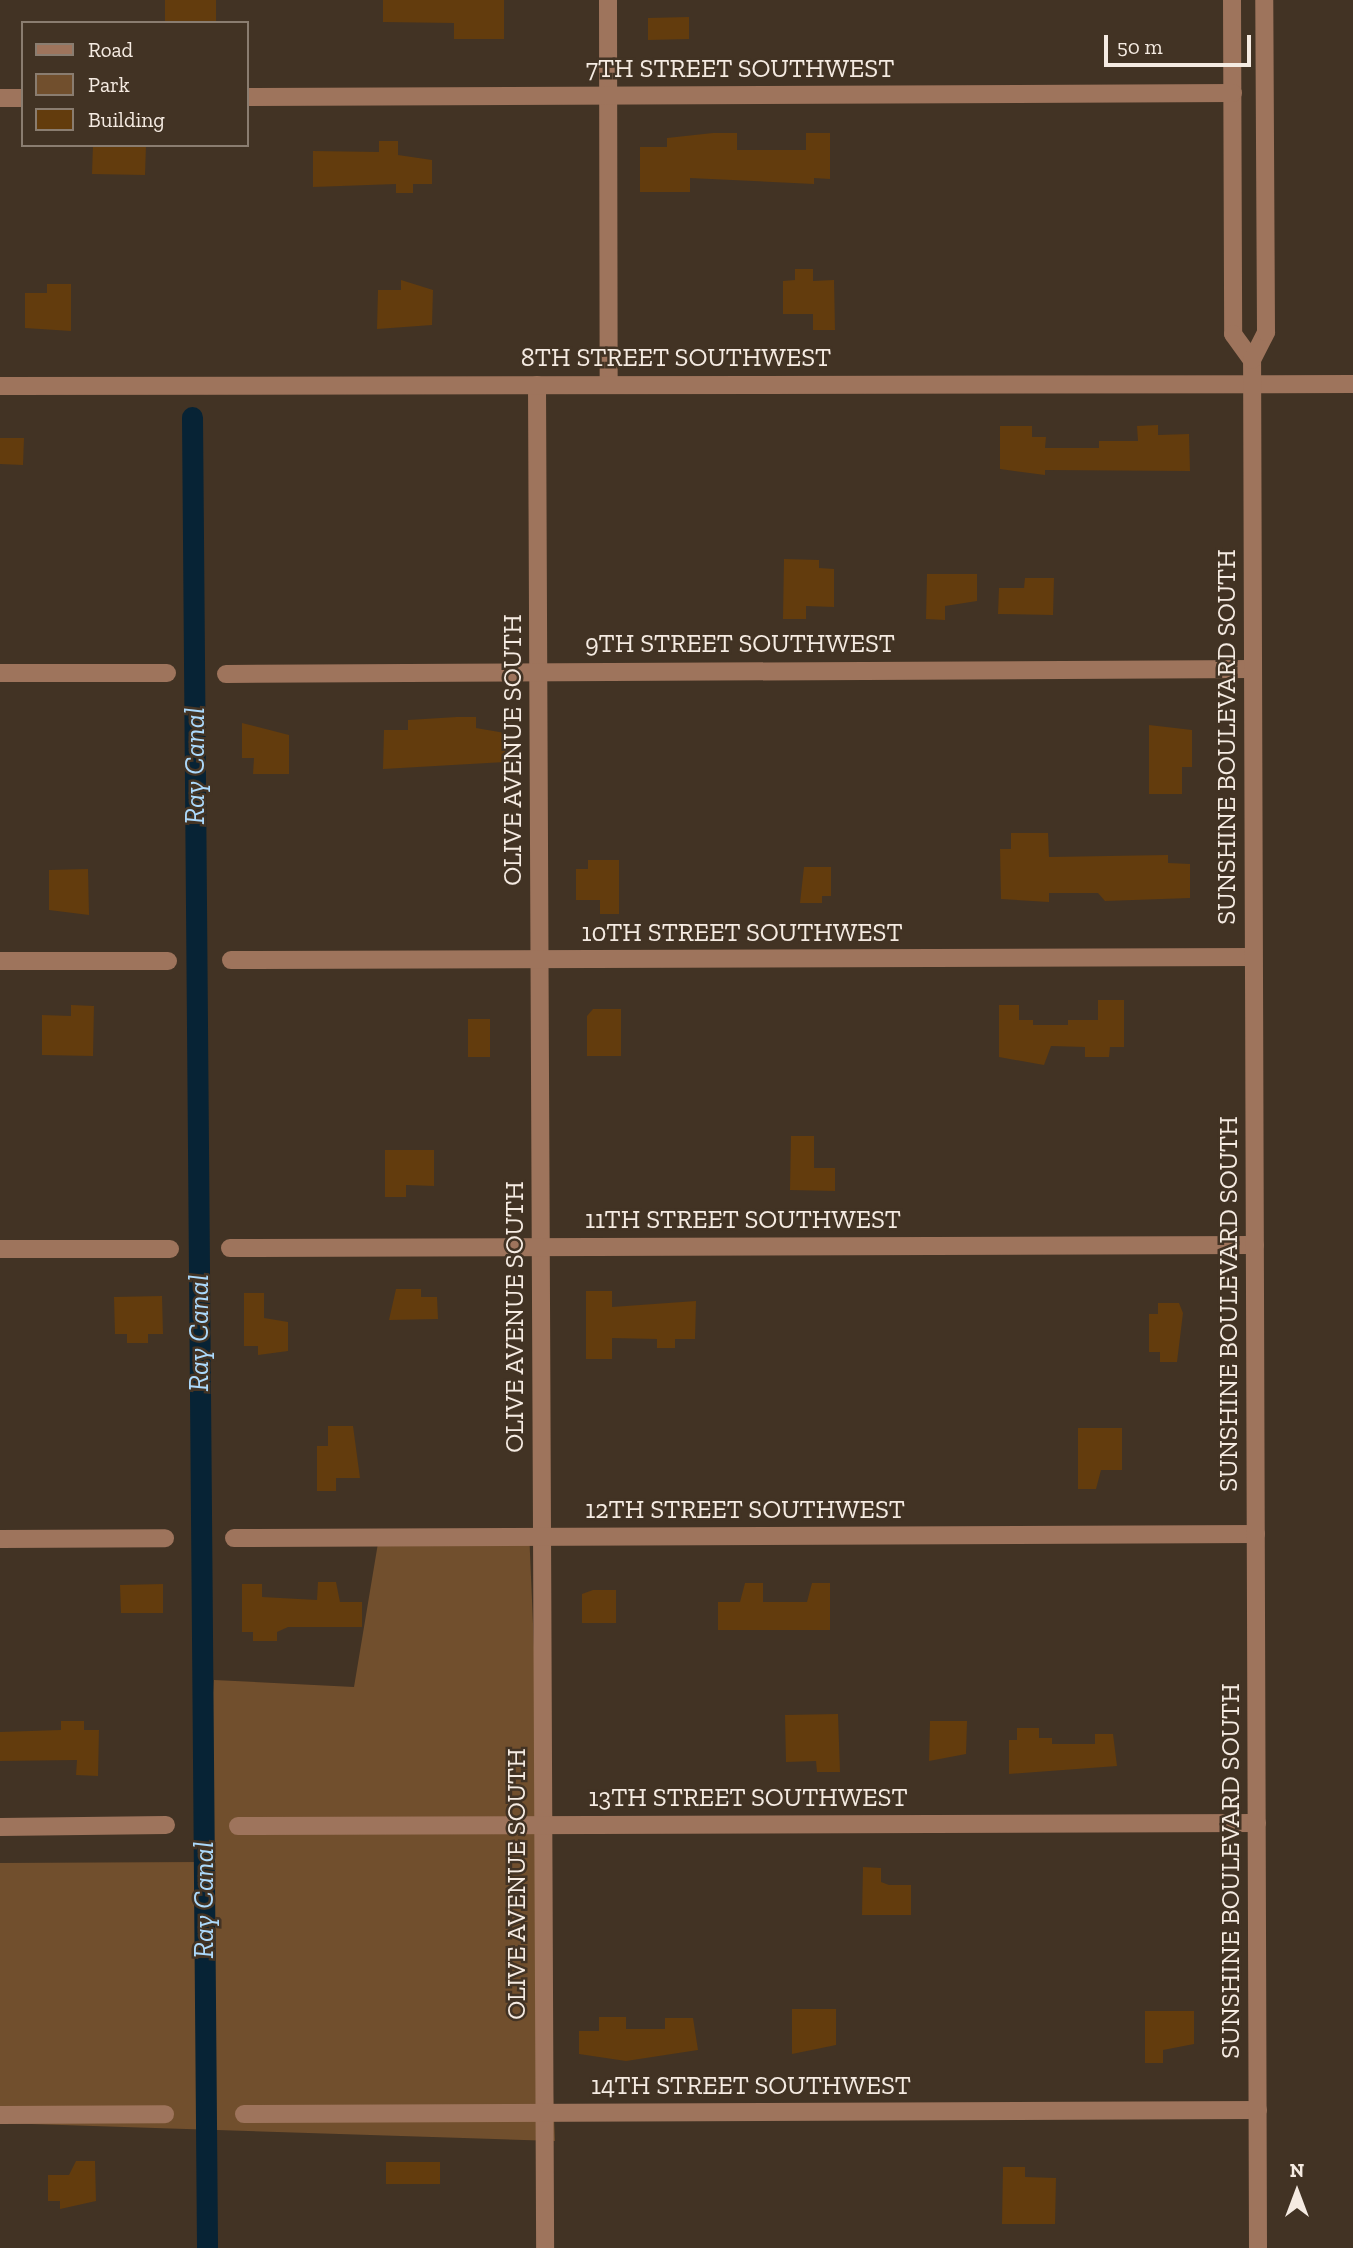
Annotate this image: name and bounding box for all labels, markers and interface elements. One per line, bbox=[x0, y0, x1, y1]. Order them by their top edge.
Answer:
legend bbox=[21, 21, 248, 147]
scale bar bbox=[1108, 21, 1255, 65]
text: 50 m bbox=[1117, 34, 1163, 59]
text: Road bbox=[88, 37, 133, 62]
street label: 7TH STREET SOUTHWEST bbox=[585, 53, 895, 85]
text: Park bbox=[88, 72, 130, 97]
text: Building bbox=[88, 107, 165, 132]
street label: 8TH STREET SOUTHWEST bbox=[521, 342, 831, 374]
street label: SUNSHINE BOULEVARD SOUTH bbox=[1211, 549, 1243, 925]
street label: OLIVE AVENUE SOUTH bbox=[497, 614, 529, 886]
street label: 9TH STREET SOUTHWEST bbox=[585, 628, 895, 660]
water label: Ray Canal bbox=[178, 707, 212, 825]
street label: 10TH STREET SOUTHWEST bbox=[581, 917, 903, 949]
street label: SUNSHINE BOULEVARD SOUTH bbox=[1213, 1116, 1245, 1492]
street label: OLIVE AVENUE SOUTH bbox=[499, 1181, 531, 1453]
street label: 11TH STREET SOUTHWEST bbox=[585, 1204, 901, 1236]
water label: Ray Canal bbox=[182, 1274, 216, 1392]
street label: 12TH STREET SOUTHWEST bbox=[585, 1494, 905, 1526]
street label: SUNSHINE BOULEVARD SOUTH bbox=[1215, 1683, 1247, 2059]
street label: OLIVE AVENUE SOUTH bbox=[501, 1748, 533, 2020]
street label: 13TH STREET SOUTHWEST bbox=[588, 1782, 908, 1814]
water label: Ray Canal bbox=[187, 1841, 221, 1959]
street label: 14TH STREET SOUTHWEST bbox=[591, 2070, 911, 2102]
north arrow bbox=[1262, 2157, 1332, 2227]
text: N bbox=[1290, 2159, 1304, 2182]

